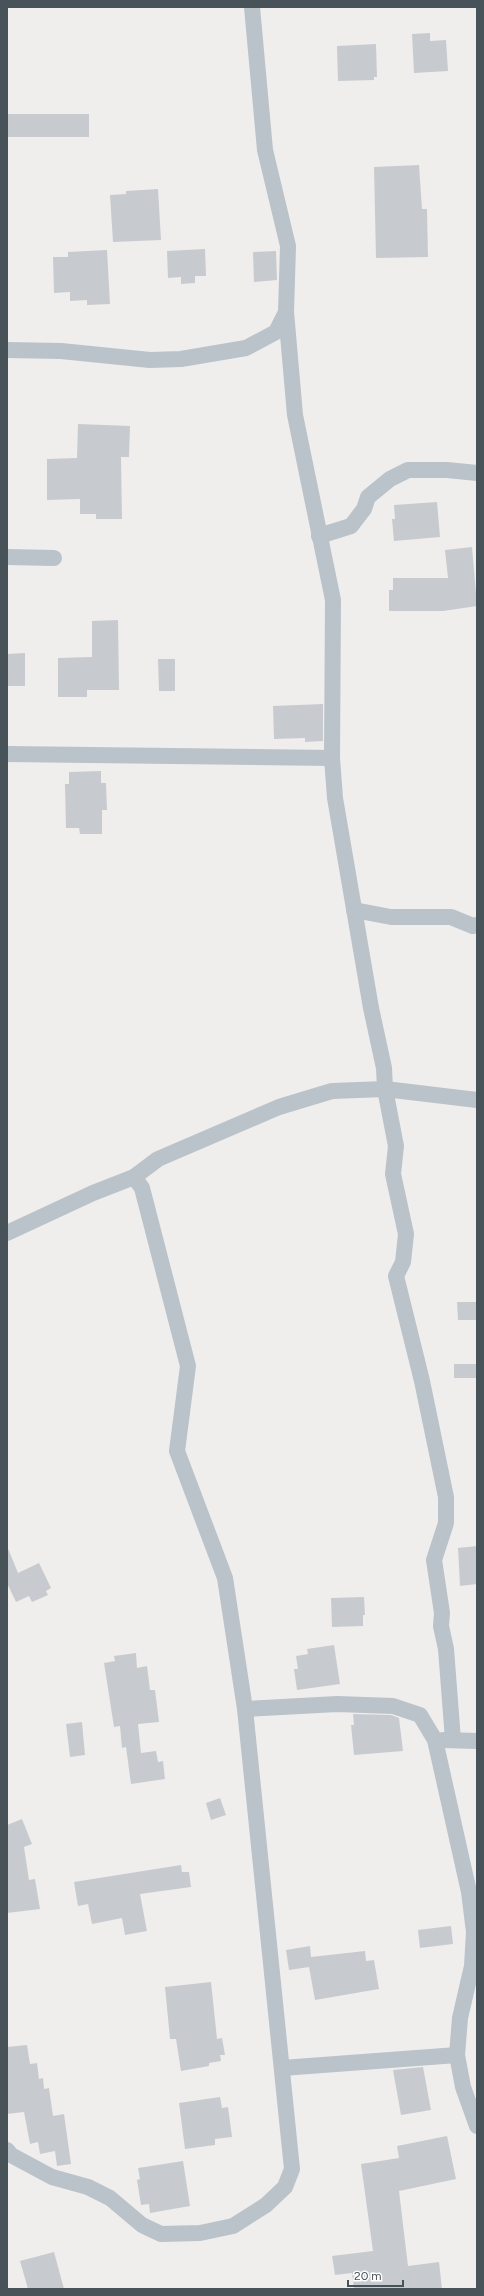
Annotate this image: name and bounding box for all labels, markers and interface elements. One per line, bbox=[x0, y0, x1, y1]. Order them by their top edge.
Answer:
scale bar bbox=[348, 2262, 403, 2288]
text: 20 m bbox=[354, 2269, 382, 2283]

